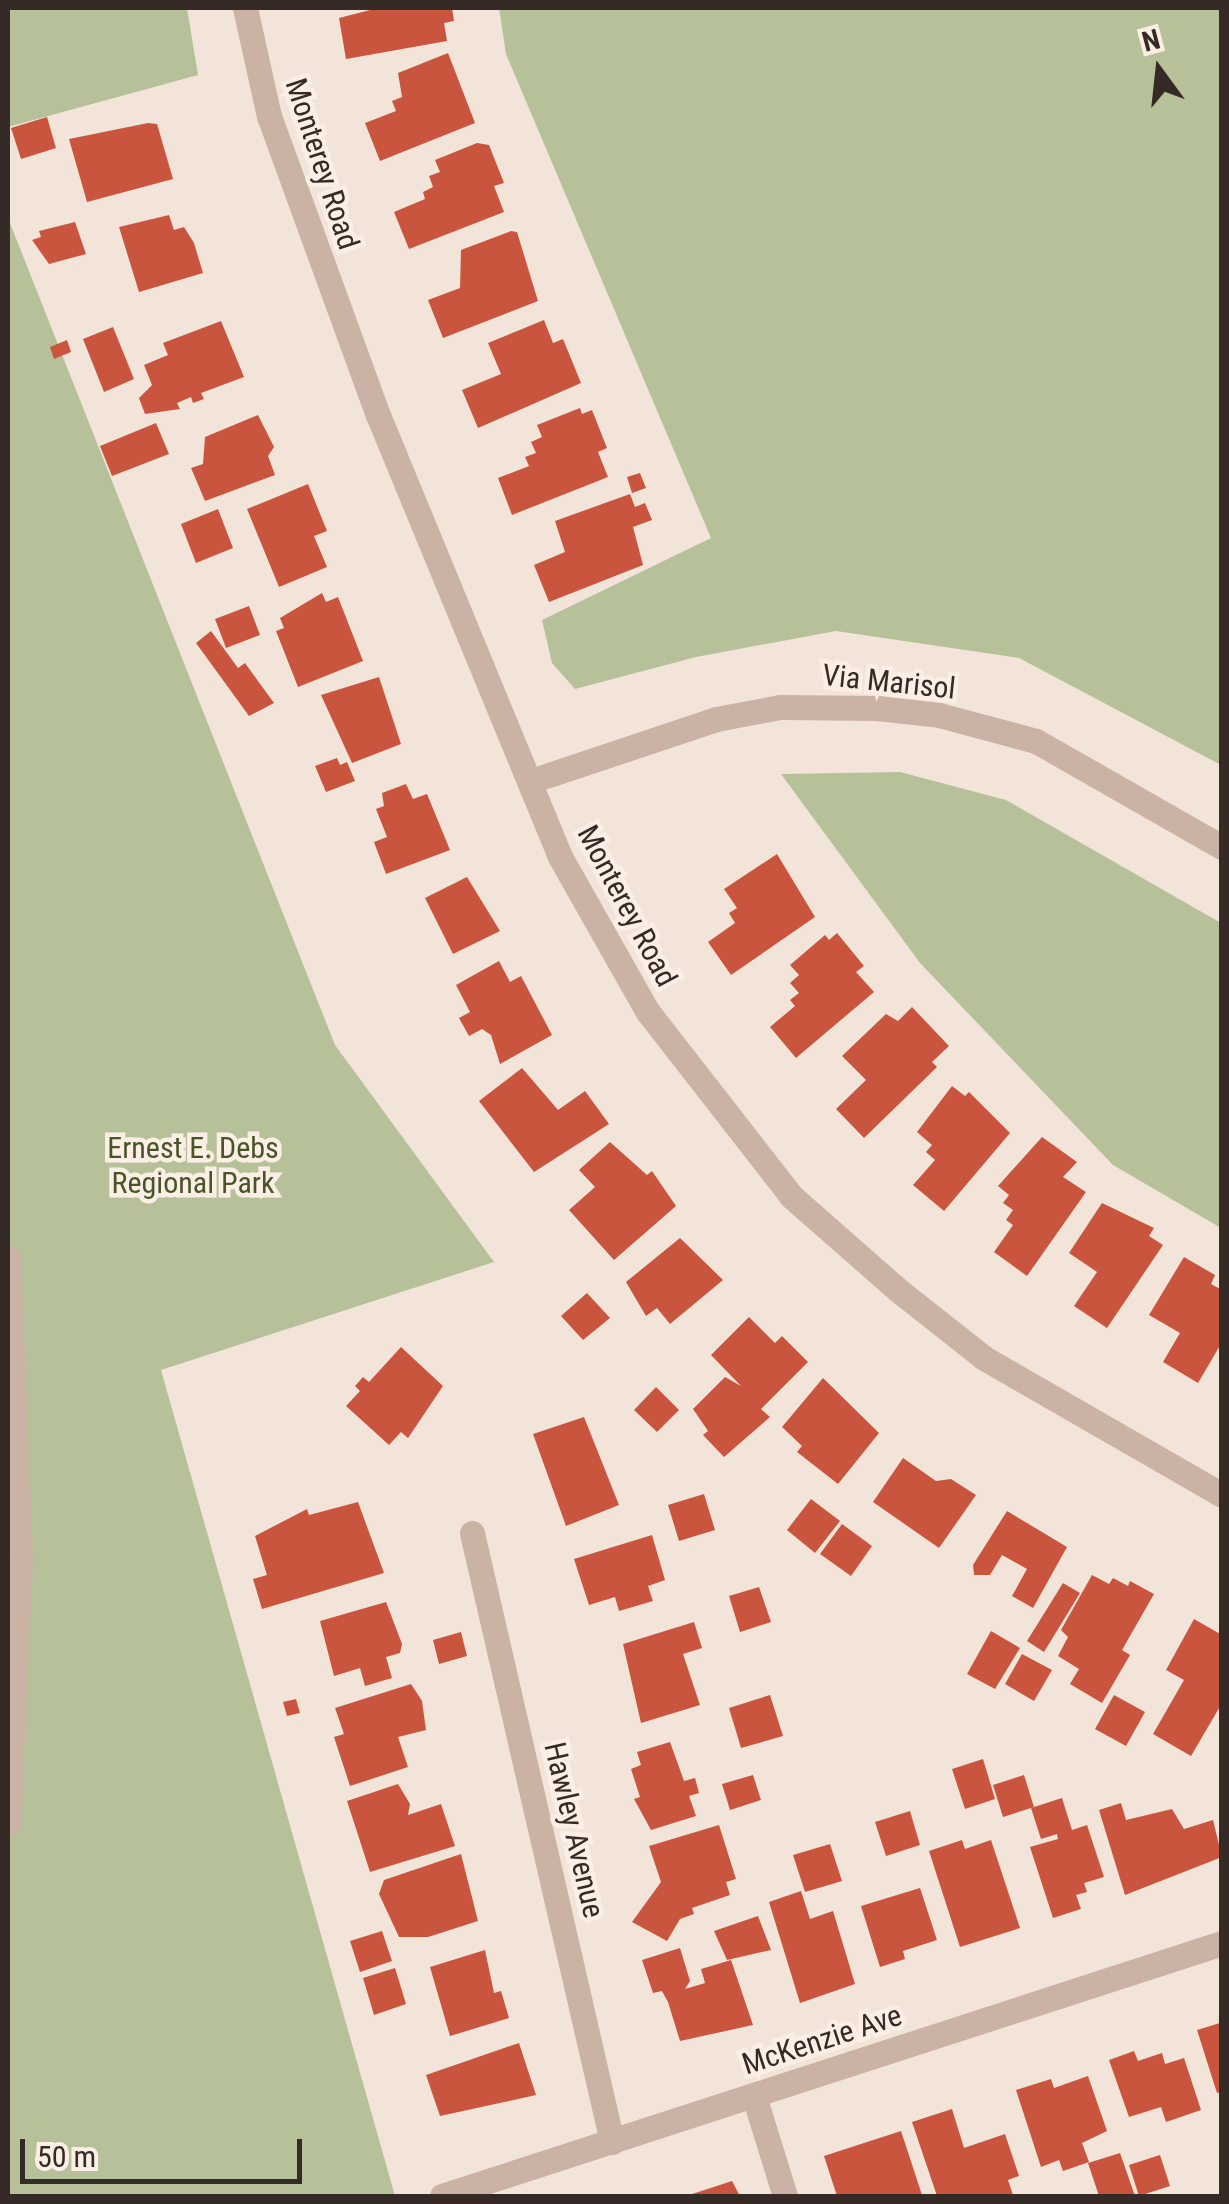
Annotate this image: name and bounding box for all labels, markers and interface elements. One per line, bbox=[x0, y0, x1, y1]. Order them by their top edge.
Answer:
north arrow bbox=[1109, 20, 1209, 120]
text: N bbox=[1139, 22, 1164, 59]
street label: Monterey Road bbox=[277, 74, 367, 254]
street label: Via Marisol bbox=[821, 657, 957, 707]
street label: Monterey Road bbox=[569, 819, 685, 993]
park label: Ernest E. Debs Regional Park bbox=[107, 1130, 279, 1200]
street label: Hawley Avenue bbox=[536, 1739, 612, 1921]
street label: McKenzie Ave bbox=[738, 1997, 906, 2083]
scale bar bbox=[25, 2119, 308, 2181]
text: 50 m bbox=[37, 2139, 96, 2174]

